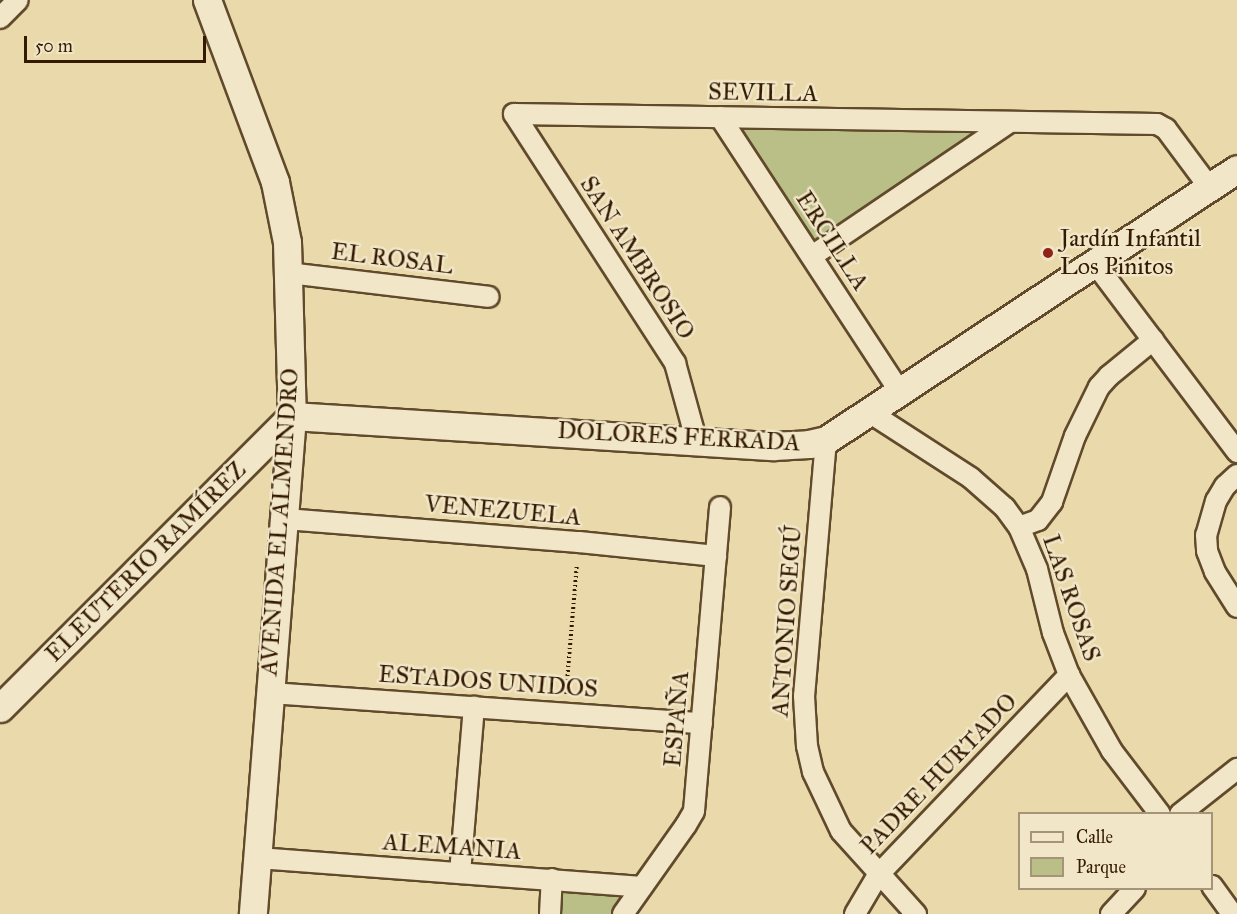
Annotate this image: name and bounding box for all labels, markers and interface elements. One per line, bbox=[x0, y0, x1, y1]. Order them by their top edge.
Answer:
scale bar bbox=[27, 24, 208, 62]
text: 50 m bbox=[35, 35, 73, 57]
street label: SEVILLA bbox=[708, 78, 818, 108]
street label: SAN AMBROSIO bbox=[573, 171, 701, 345]
street label: ERCILLA bbox=[789, 186, 875, 296]
place label: Jardín Infantil Los Pinitos bbox=[1060, 225, 1201, 281]
street label: EL ROSAL bbox=[329, 237, 455, 281]
marker: Jardín Infantil Los Pinitos bbox=[1041, 246, 1055, 260]
street label: AVENIDA EL ALMENDRO bbox=[255, 367, 305, 677]
street label: DOLORES FERRADA bbox=[557, 416, 801, 458]
street label: ELEUTERIO RAMÍREZ bbox=[40, 456, 252, 668]
street label: VENEZUELA bbox=[424, 490, 582, 532]
street label: ANTONIO SEGÚ bbox=[766, 524, 808, 718]
street label: LAS ROSAS bbox=[1036, 531, 1106, 665]
street label: ESTADOS UNIDOS bbox=[377, 660, 599, 704]
street label: ESPAÑA bbox=[658, 670, 696, 768]
street label: PADRE HURTADO bbox=[855, 687, 1023, 861]
legend bbox=[1018, 812, 1213, 890]
text: Calle bbox=[1076, 826, 1113, 848]
street label: ALEMANIA bbox=[382, 828, 522, 866]
text: Parque bbox=[1076, 856, 1126, 878]

